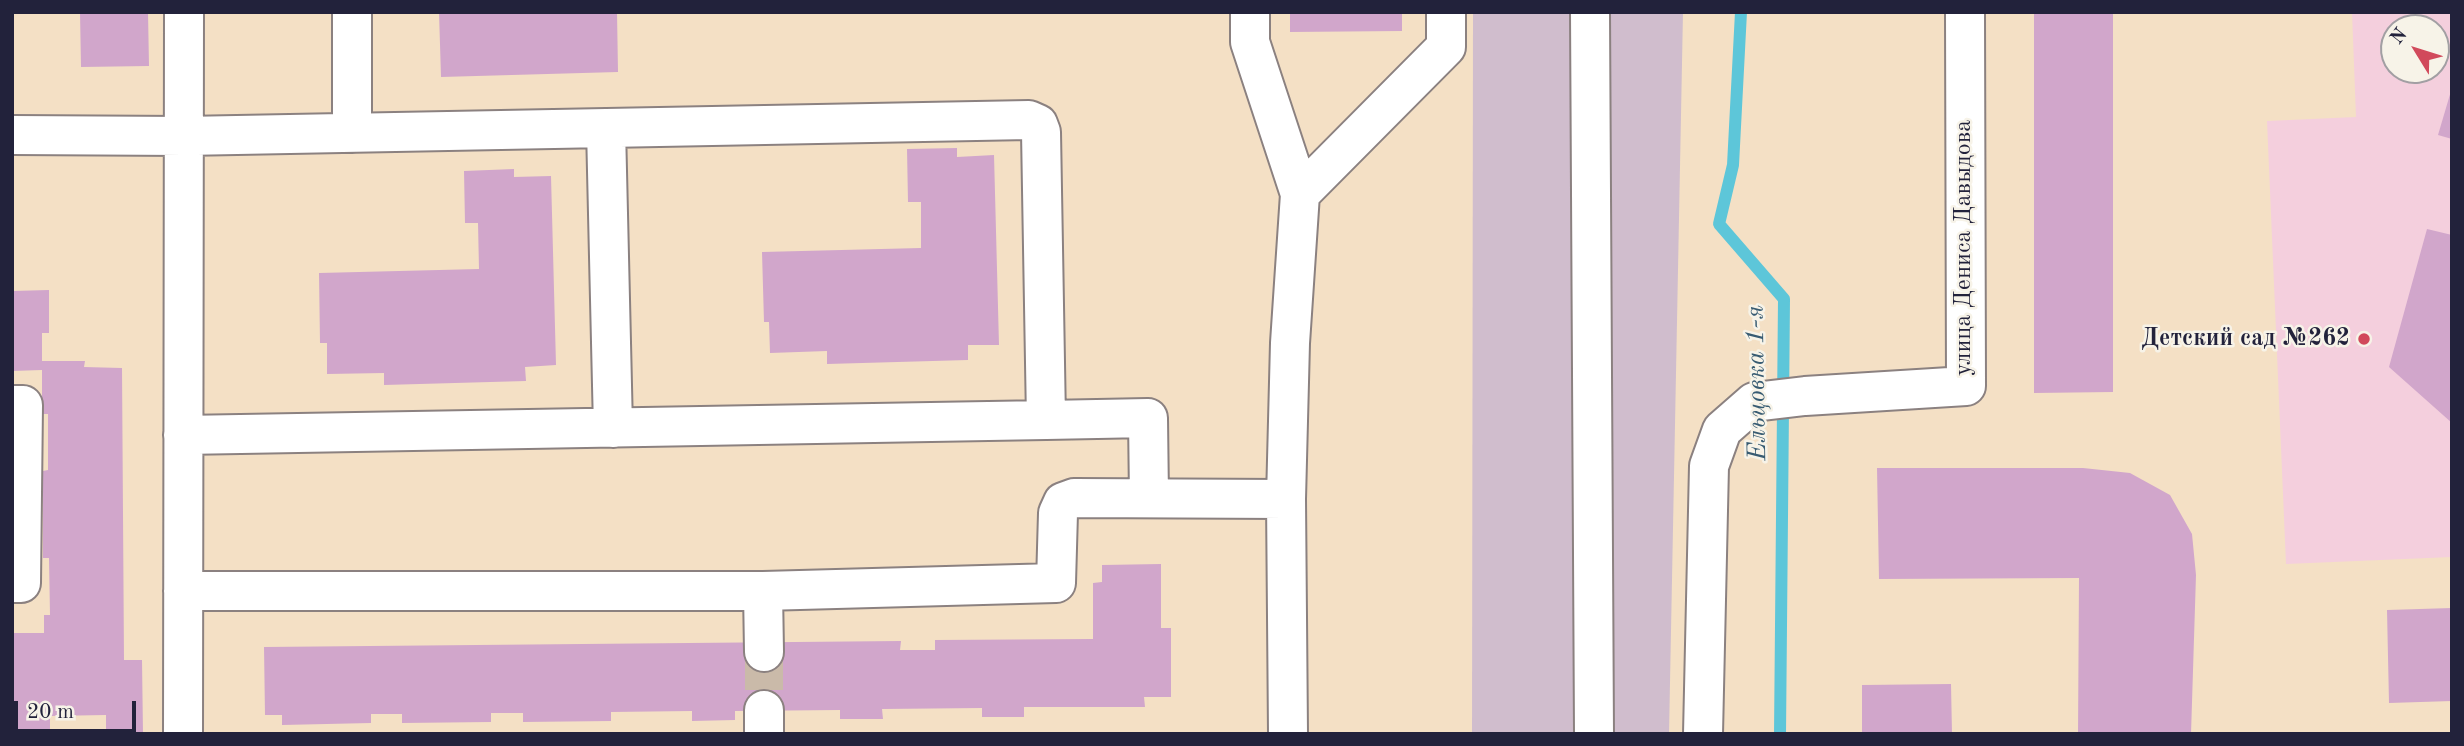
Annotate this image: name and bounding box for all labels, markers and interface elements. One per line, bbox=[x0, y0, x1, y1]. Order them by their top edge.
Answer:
north arrow bbox=[2380, 14, 2450, 84]
text: N bbox=[2388, 25, 2412, 49]
street label: улица Дениса Давыдова bbox=[1950, 120, 1978, 376]
water label: Ельцовка 1-я bbox=[1740, 305, 1774, 461]
place label: Детский сад №262 bbox=[2141, 325, 2350, 353]
marker: Детский сад №262 bbox=[2356, 331, 2372, 347]
scale bar bbox=[18, 686, 140, 730]
text: 20 m bbox=[27, 702, 74, 723]

